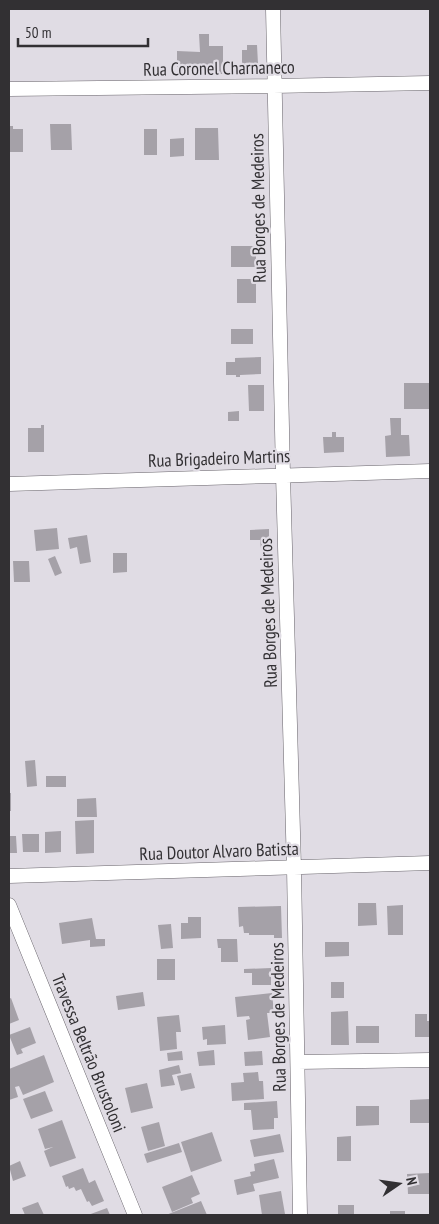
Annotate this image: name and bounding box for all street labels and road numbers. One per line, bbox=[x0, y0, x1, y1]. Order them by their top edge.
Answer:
street label: Rua Coronel Charnaneco bbox=[143, 55, 295, 81]
street label: Rua Borges de Medeiros bbox=[245, 133, 271, 283]
street label: Rua Brigadeiro Martins bbox=[147, 444, 291, 472]
street label: Rua Borges de Medeiros bbox=[254, 538, 282, 688]
street label: Rua Doutor Alvaro Batista bbox=[139, 837, 299, 865]
street label: Rua Borges de Medeiros bbox=[265, 942, 291, 1092]
street label: Travessa Beltrão Brustoloni bbox=[47, 970, 131, 1136]

